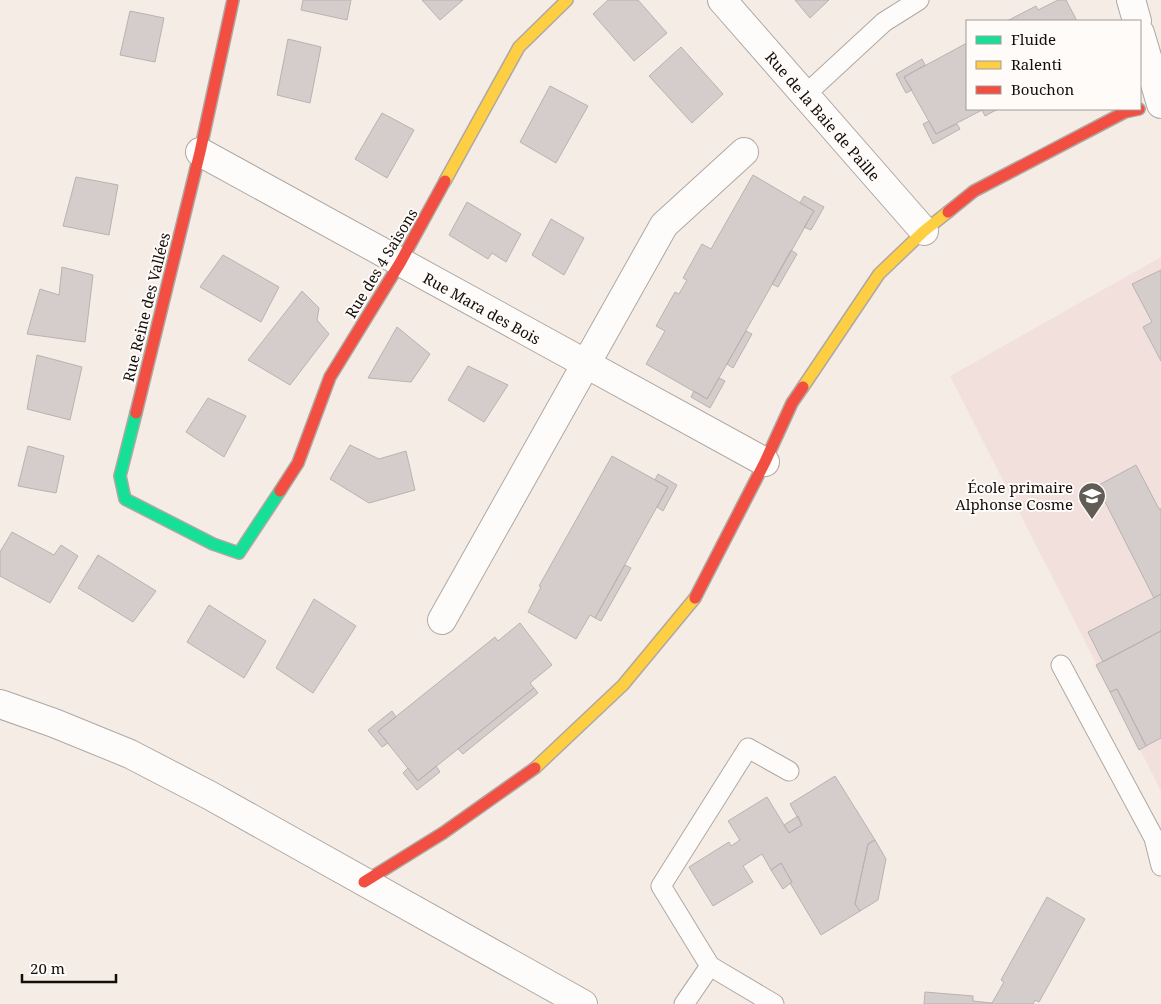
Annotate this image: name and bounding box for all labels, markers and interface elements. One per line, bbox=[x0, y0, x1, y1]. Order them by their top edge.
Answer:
legend bbox=[966, 20, 1141, 110]
text: Fluide bbox=[1011, 29, 1056, 49]
street label: Rue de la Baie de Paille bbox=[761, 47, 885, 185]
text: Ralenti bbox=[1011, 54, 1062, 74]
text: Bouchon bbox=[1011, 79, 1075, 99]
street label: Rue des 4 Saisons bbox=[340, 204, 422, 322]
street label: Rue Reine des Vallées bbox=[118, 230, 174, 384]
street label: Rue Mara des Bois bbox=[420, 268, 544, 349]
place label: École primaire Alphonse Cosme bbox=[955, 477, 1073, 514]
school or university icon: École primaire Alphonse Cosme bbox=[1077, 481, 1107, 520]
scale bar bbox=[22, 952, 116, 984]
text: 20 m bbox=[30, 958, 65, 978]

